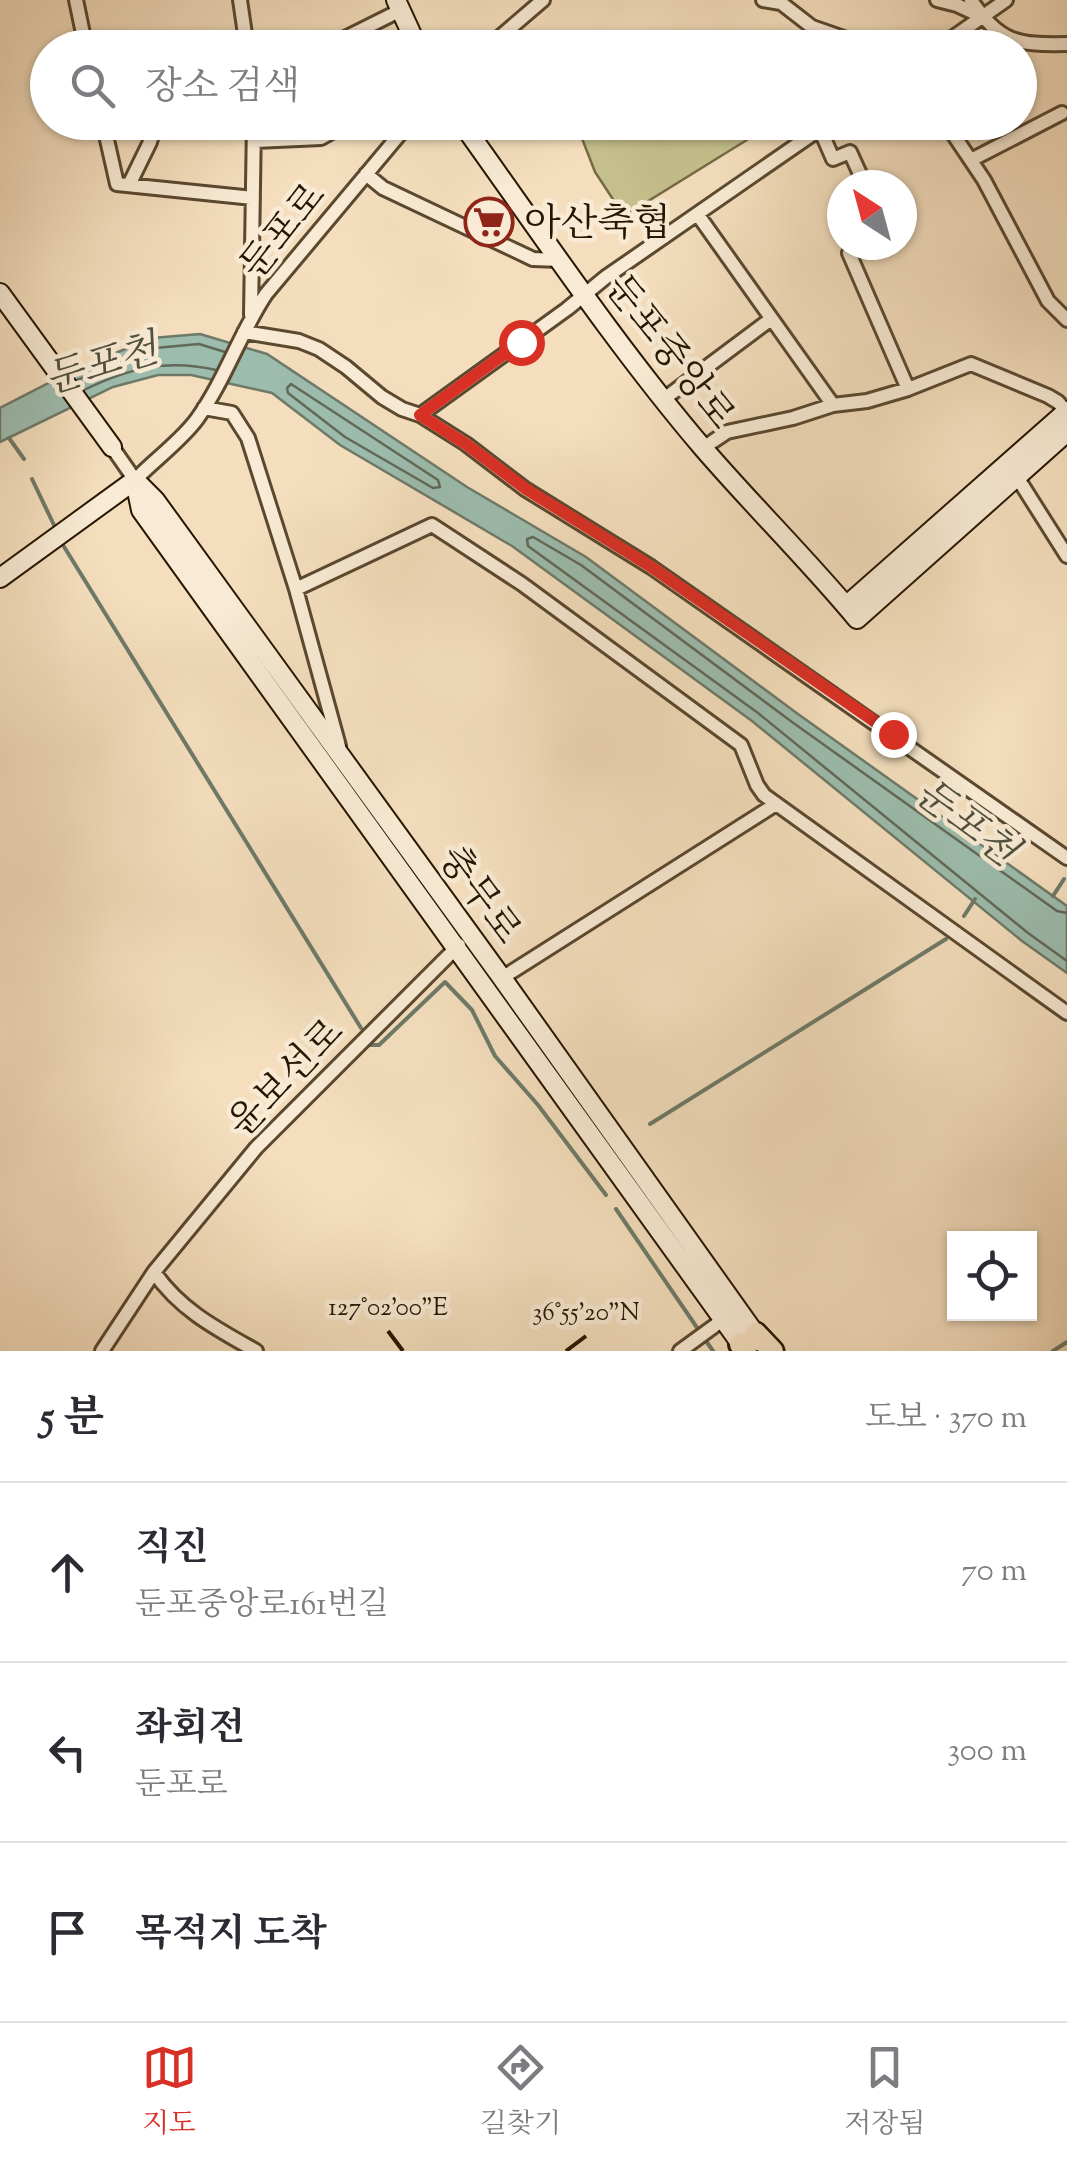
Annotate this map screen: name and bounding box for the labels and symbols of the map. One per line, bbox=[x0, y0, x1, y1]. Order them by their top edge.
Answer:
north arrow bbox=[827, 170, 917, 260]
street label: 둔포로 bbox=[229, 173, 341, 292]
supermarket icon: 아산축협 bbox=[463, 196, 515, 248]
place label: 아산축협 bbox=[524, 199, 671, 253]
street label: 둔포중앙로 bbox=[590, 265, 746, 442]
route start bbox=[499, 320, 545, 366]
water label: 둔포천 bbox=[39, 322, 168, 412]
route end bbox=[871, 712, 917, 758]
water label: 둔포천 bbox=[901, 767, 1030, 884]
street label: 충무로 bbox=[424, 836, 532, 957]
street label: 윤보선로 bbox=[217, 1008, 358, 1151]
text: 127°02'00"E bbox=[328, 1291, 448, 1327]
text: 36°55'20"N bbox=[532, 1296, 640, 1332]

